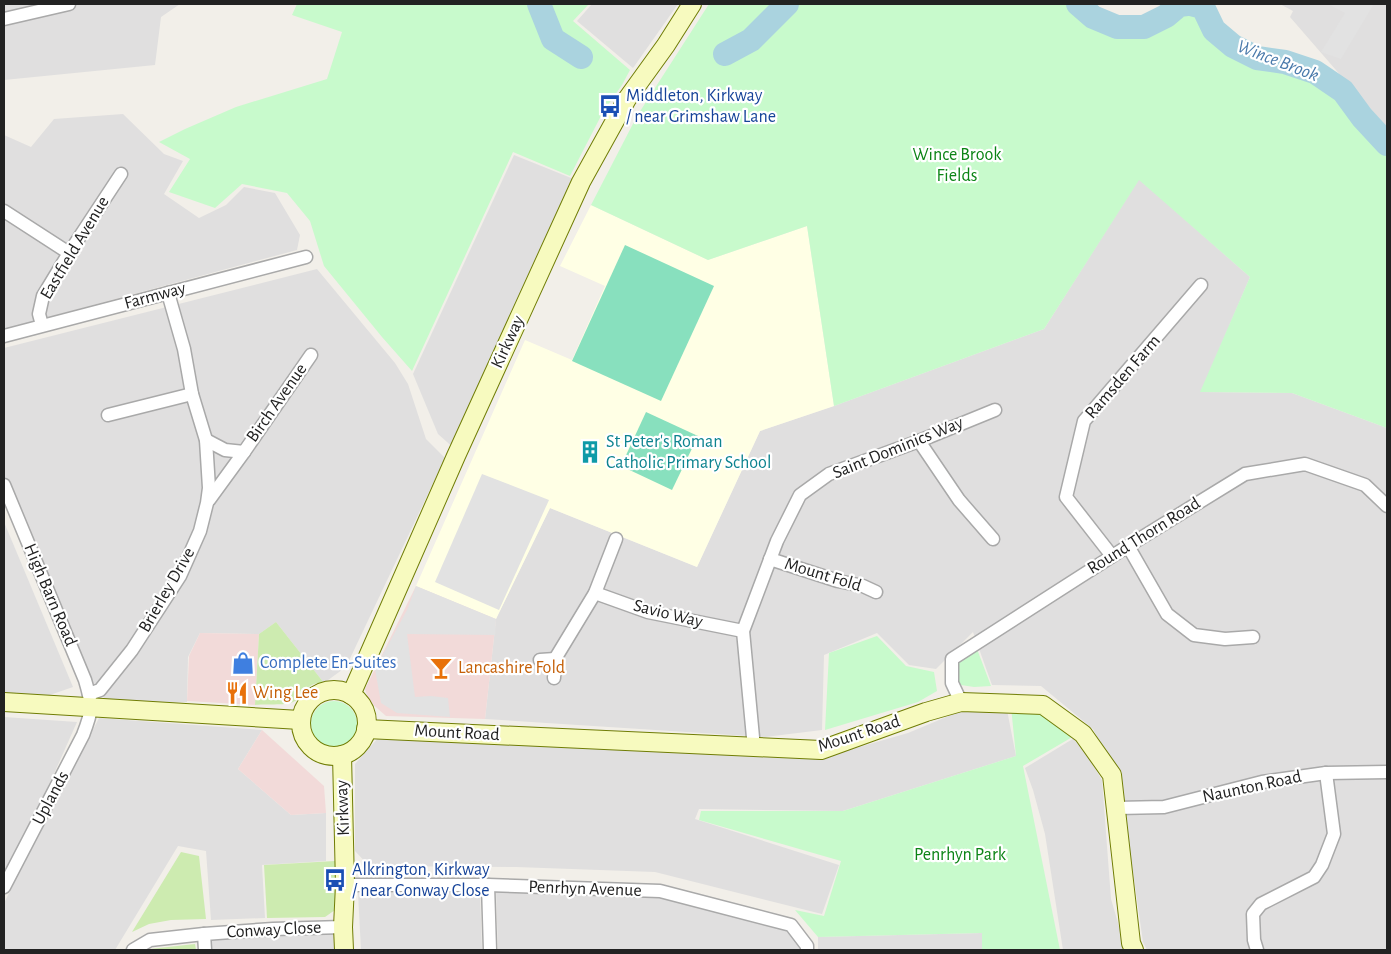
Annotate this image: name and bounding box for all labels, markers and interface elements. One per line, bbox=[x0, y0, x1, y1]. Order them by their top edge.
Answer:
water label: Wince Brook bbox=[1235, 37, 1322, 85]
place label: Middleton, Kirkway / near Grimshaw Lane bbox=[626, 87, 776, 126]
bus stop icon: Middleton, Kirkway / near Grimshaw Lane bbox=[597, 93, 623, 119]
park label: Wince Brook Fields bbox=[912, 146, 1002, 185]
street label: Eastfield Avenue bbox=[37, 193, 113, 303]
street label: Farmway bbox=[122, 279, 188, 313]
street label: Kirkway bbox=[488, 313, 528, 371]
street label: Ramsden Farm bbox=[1082, 332, 1164, 422]
street label: Birch Avenue bbox=[243, 360, 311, 446]
street label: Saint Dominics Way bbox=[830, 414, 966, 482]
place label: St Peter's Roman Catholic Primary School bbox=[606, 433, 771, 472]
building icon: St Peter's Roman Catholic Primary School bbox=[577, 439, 603, 465]
street label: Round Thorn Road bbox=[1084, 494, 1204, 578]
street label: High Barn Road bbox=[20, 541, 80, 649]
street label: Brierley Drive bbox=[136, 545, 198, 635]
street label: Mount Fold bbox=[782, 555, 864, 595]
street label: Savio Way bbox=[631, 597, 705, 631]
shop icon: Complete En-Suites bbox=[230, 650, 256, 676]
place label: Complete En-Suites bbox=[260, 654, 397, 672]
bar icon: Lancashire Fold bbox=[428, 655, 454, 681]
place label: Lancashire Fold bbox=[458, 659, 565, 677]
restaurant icon: Wing Lee bbox=[224, 680, 250, 706]
place label: Wing Lee bbox=[253, 684, 318, 702]
street label: Mount Road bbox=[816, 712, 902, 756]
street label: Mount Road bbox=[414, 722, 500, 744]
street label: Uplands bbox=[29, 768, 73, 828]
street label: Naunton Road bbox=[1201, 768, 1303, 806]
street label: Kirkway bbox=[333, 779, 353, 836]
park label: Penrhyn Park bbox=[914, 846, 1007, 864]
place label: Alkrington, Kirkway / near Conway Close bbox=[352, 861, 490, 900]
bus stop icon: Alkrington, Kirkway / near Conway Close bbox=[322, 867, 348, 893]
street label: Penrhyn Avenue bbox=[528, 878, 642, 900]
street label: Conway Close bbox=[226, 919, 322, 941]

